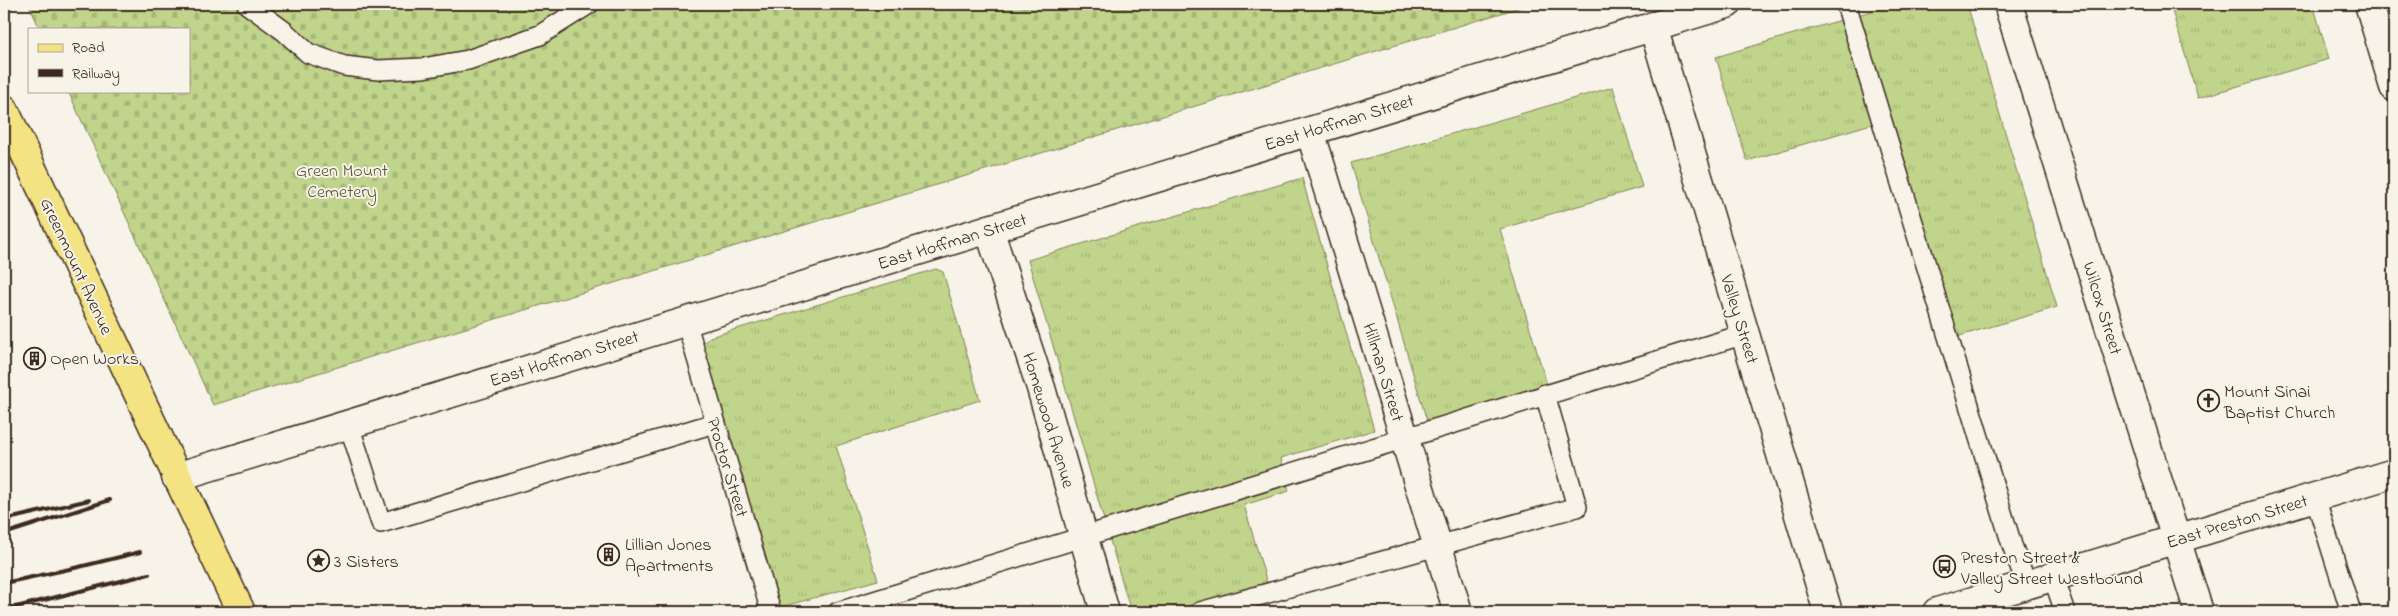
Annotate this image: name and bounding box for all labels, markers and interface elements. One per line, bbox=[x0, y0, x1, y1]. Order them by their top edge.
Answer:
legend bbox=[28, 28, 190, 92]
text: Road bbox=[72, 37, 105, 59]
text: Railway bbox=[72, 63, 120, 86]
street label: East Hoffman Street bbox=[1262, 89, 1417, 159]
park label: Green Mount Cemetery bbox=[296, 159, 388, 206]
street label: Greenmount Avenue bbox=[32, 194, 119, 341]
street label: East Hoffman Street bbox=[875, 208, 1030, 278]
street label: Wilcox Street bbox=[2075, 259, 2128, 358]
street label: Valley Street bbox=[1712, 271, 1764, 367]
street label: Hillman Street bbox=[1355, 320, 1409, 425]
street label: East Hoffman Street bbox=[487, 325, 642, 395]
building icon: Open Works bbox=[22, 346, 46, 370]
place label: Open Works bbox=[50, 347, 139, 373]
street label: Homewood Avenue bbox=[1014, 350, 1080, 493]
place label: Mount Sinai Baptist Church bbox=[2223, 380, 2335, 427]
church icon: Mount Sinai Baptist Church bbox=[2196, 389, 2220, 413]
street label: Proctor Street bbox=[699, 414, 754, 521]
street label: East Preston Street bbox=[2164, 489, 2312, 557]
place label: Lillian Jones Apartments bbox=[625, 533, 713, 580]
building icon: Lillian Jones Apartments bbox=[597, 542, 621, 566]
place label: Preston Street & Valley Street Westbound bbox=[1960, 546, 2143, 593]
place icon: 3 Sisters bbox=[306, 549, 330, 573]
place label: 3 Sisters bbox=[334, 550, 399, 576]
bus stop icon: Preston Street & Valley Street Westbound bbox=[1933, 555, 1957, 579]

